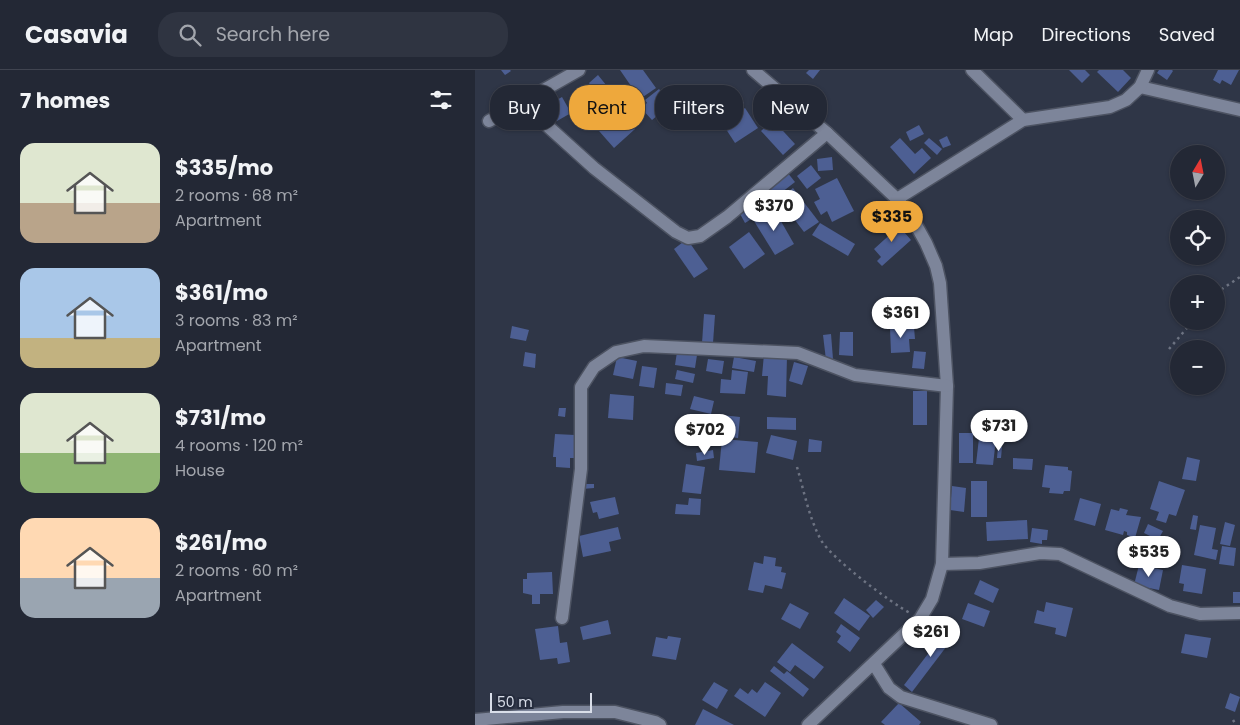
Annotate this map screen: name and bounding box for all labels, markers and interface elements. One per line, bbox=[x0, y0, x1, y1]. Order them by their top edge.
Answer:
search box bbox=[158, 12, 508, 57]
text: Casavia bbox=[25, 18, 128, 51]
icon: search bbox=[176, 21, 204, 49]
text: Search here bbox=[216, 21, 330, 48]
text: Map bbox=[974, 22, 1013, 47]
text: Directions bbox=[1041, 22, 1131, 47]
text: Saved bbox=[1159, 22, 1215, 47]
chip: Buy bbox=[490, 85, 559, 130]
chip: Rent bbox=[569, 85, 645, 130]
chip: Filters bbox=[655, 85, 743, 130]
chip: New bbox=[753, 85, 827, 130]
text: 7 homes bbox=[20, 86, 110, 115]
icon: filters bbox=[427, 86, 455, 114]
north arrow bbox=[1170, 145, 1225, 200]
map controls bbox=[1170, 145, 1225, 395]
text: $335/mo bbox=[175, 153, 273, 182]
icon: home bbox=[60, 163, 120, 223]
text: 2 rooms · 68 m² bbox=[175, 184, 298, 207]
pin: $370 bbox=[744, 190, 804, 232]
text: $370 bbox=[754, 194, 794, 217]
pin: $335 bbox=[862, 200, 922, 243]
text: $335 bbox=[872, 205, 912, 228]
text: Apartment bbox=[175, 209, 262, 232]
button: locate bbox=[1170, 210, 1225, 265]
button: + bbox=[1170, 275, 1225, 330]
text: $361/mo bbox=[175, 278, 268, 307]
icon: home bbox=[60, 288, 120, 348]
pin: $361 bbox=[871, 296, 931, 339]
text: $361 bbox=[883, 301, 919, 324]
text: 3 rooms · 83 m² bbox=[175, 309, 297, 332]
text: Apartment bbox=[175, 334, 262, 357]
button: − bbox=[1170, 340, 1225, 395]
text: $731/mo bbox=[175, 403, 266, 432]
pin: $731 bbox=[969, 410, 1029, 452]
icon: home bbox=[60, 413, 120, 473]
pin: $702 bbox=[675, 414, 735, 456]
text: $731 bbox=[982, 414, 1016, 437]
text: $702 bbox=[686, 418, 724, 441]
text: 4 rooms · 120 m² bbox=[175, 434, 303, 457]
text: House bbox=[175, 459, 225, 482]
text: $261/mo bbox=[175, 528, 267, 557]
pin: $535 bbox=[1119, 536, 1179, 578]
icon: home bbox=[60, 538, 120, 598]
text: $535 bbox=[1128, 540, 1170, 563]
text: 2 rooms · 60 m² bbox=[175, 559, 298, 582]
text: Apartment bbox=[175, 584, 262, 607]
pin: $261 bbox=[901, 616, 961, 658]
text: $261 bbox=[913, 620, 949, 643]
scale bar bbox=[490, 690, 593, 713]
text: 50 m bbox=[497, 692, 533, 712]

